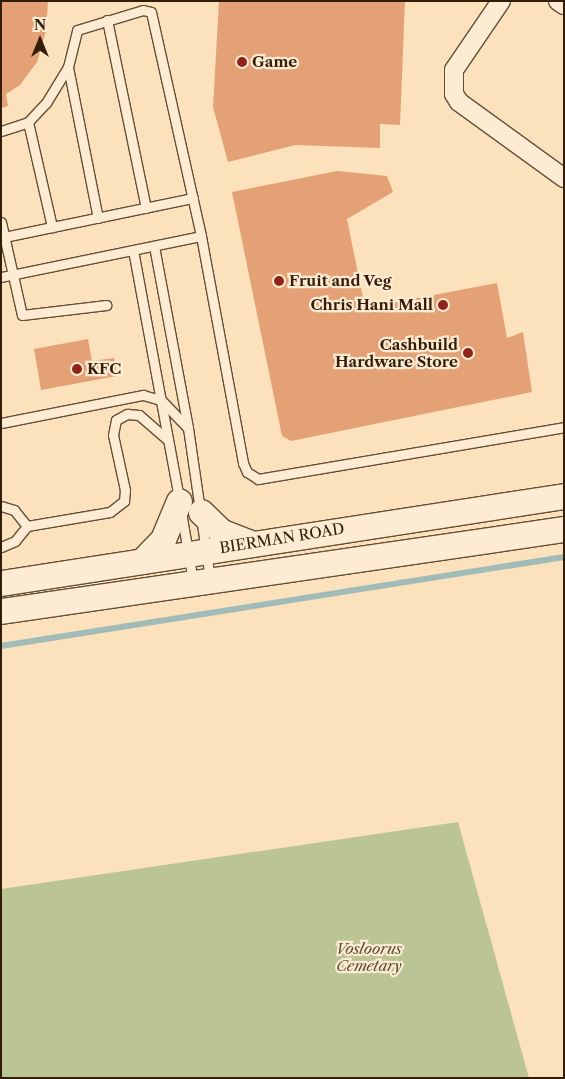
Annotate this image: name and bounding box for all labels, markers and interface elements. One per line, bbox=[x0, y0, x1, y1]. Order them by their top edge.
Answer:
north arrow bbox=[15, 15, 65, 65]
text: N bbox=[34, 16, 46, 34]
place label: Game bbox=[252, 53, 297, 71]
marker: Game bbox=[236, 56, 248, 68]
place label: Fruit and Veg bbox=[289, 272, 392, 290]
marker: Fruit and Veg bbox=[273, 275, 285, 287]
place label: Chris Hani Mall bbox=[311, 296, 433, 314]
marker: Chris Hani Mall bbox=[437, 299, 449, 311]
place label: Cashbuild Hardware Store bbox=[335, 335, 458, 370]
marker: Cashbuild Hardware Store bbox=[462, 347, 474, 359]
place label: KFC bbox=[87, 360, 121, 378]
marker: KFC bbox=[71, 363, 83, 375]
street label: BIERMAN ROAD bbox=[218, 519, 346, 557]
park label: Vosloorus Cemetary bbox=[336, 939, 402, 974]

